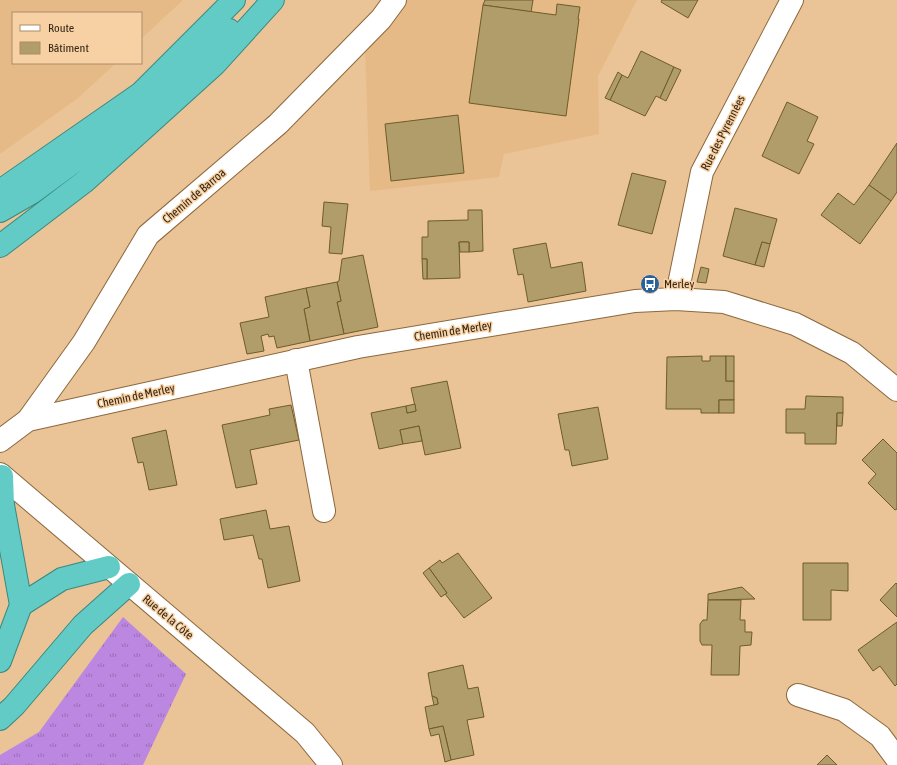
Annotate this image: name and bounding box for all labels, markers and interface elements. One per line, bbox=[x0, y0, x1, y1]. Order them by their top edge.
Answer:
legend bbox=[12, 12, 142, 64]
text: Route bbox=[48, 21, 74, 35]
text: Bâtiment bbox=[48, 41, 89, 55]
street label: Rue des Pyrennées bbox=[698, 93, 748, 173]
street label: Chemin de Barroa bbox=[160, 166, 228, 226]
bus stop icon: Merley bbox=[639, 273, 661, 295]
place label: Merley bbox=[664, 277, 694, 291]
street label: Chemin de Merley bbox=[413, 318, 493, 344]
street label: Chemin de Merley bbox=[96, 381, 176, 411]
street label: Rue de la Côte bbox=[140, 592, 196, 642]

